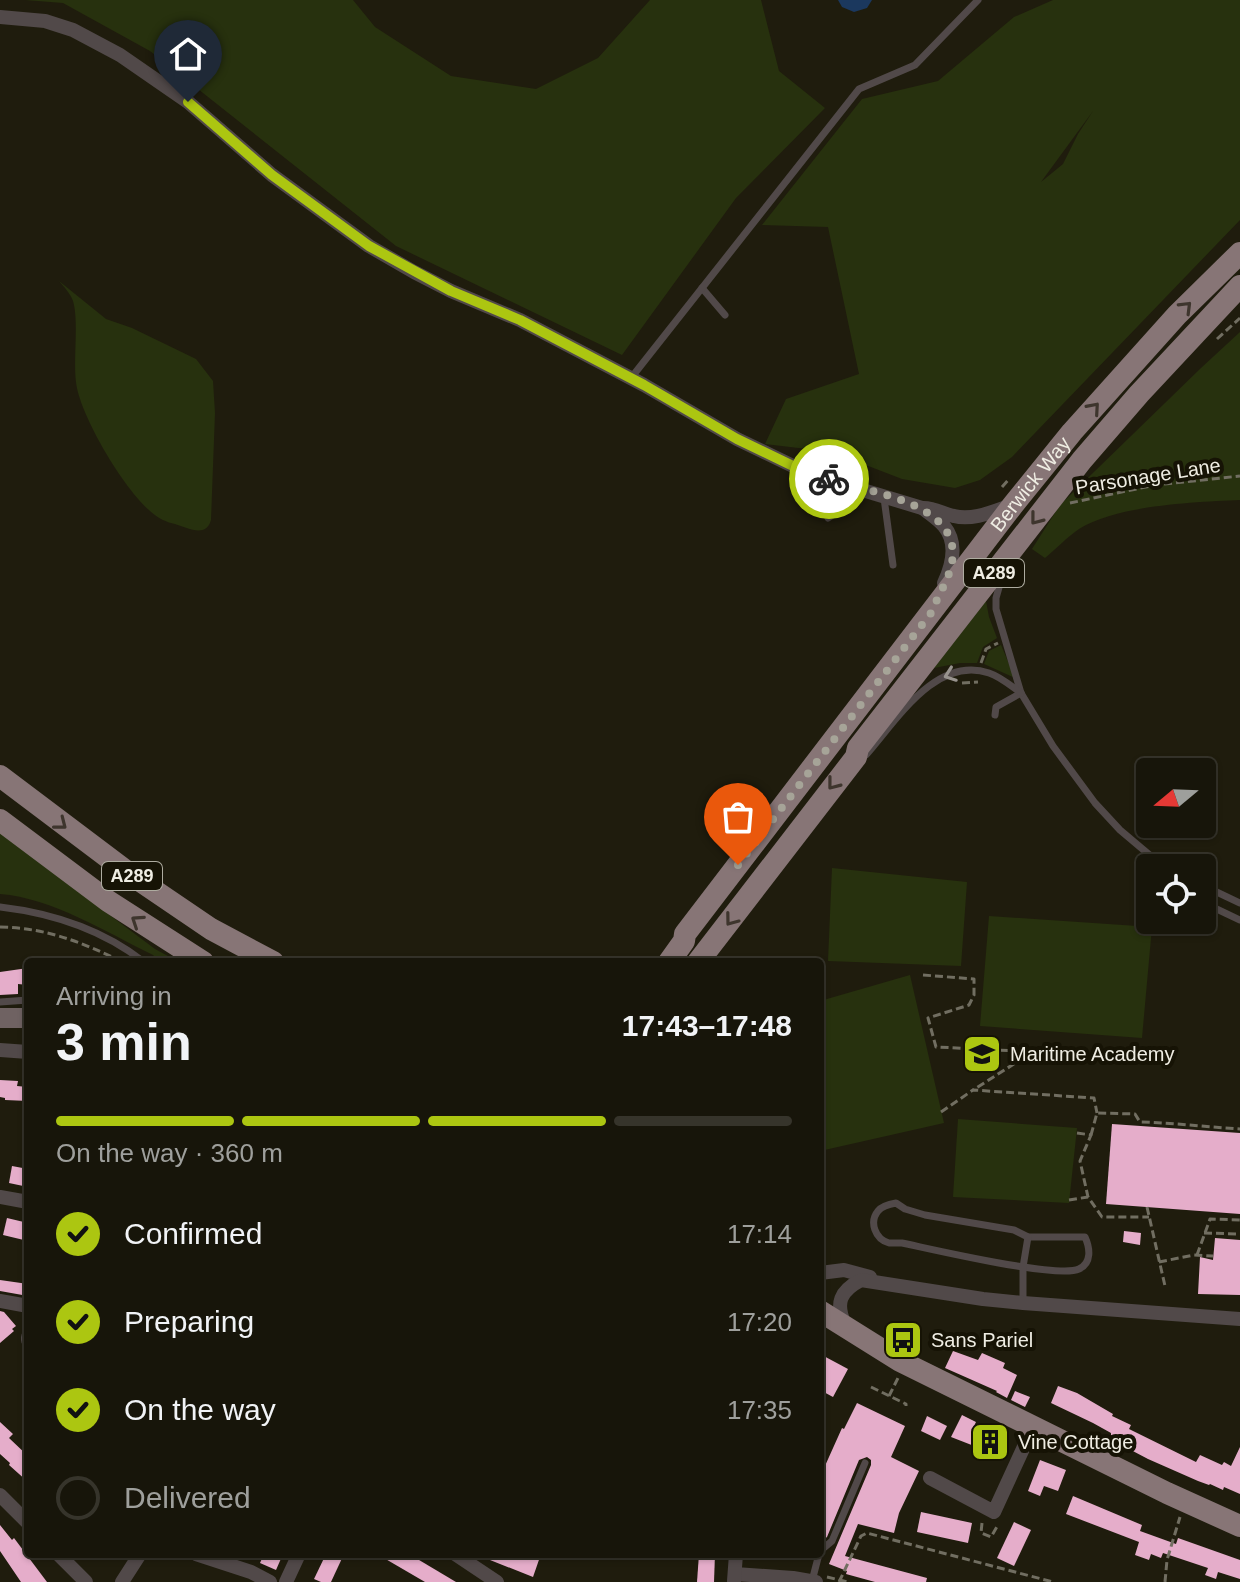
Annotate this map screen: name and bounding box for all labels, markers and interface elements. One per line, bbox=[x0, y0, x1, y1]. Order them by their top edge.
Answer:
pin bbox=[154, 20, 222, 102]
icon: home bbox=[166, 32, 210, 76]
one-way arrow bbox=[1177, 301, 1191, 316]
one-way arrow bbox=[1084, 402, 1098, 417]
street label: Berwick Way bbox=[986, 432, 1075, 536]
courier bbox=[789, 439, 869, 519]
street label: Parsonage Lane bbox=[1074, 454, 1222, 498]
icon: bike bbox=[807, 457, 851, 501]
one-way arrow bbox=[1031, 510, 1046, 525]
road number: A289 bbox=[964, 559, 1024, 587]
one-way arrow bbox=[944, 665, 958, 682]
north arrow bbox=[1136, 758, 1216, 838]
map controls bbox=[1136, 758, 1216, 934]
one-way arrow bbox=[829, 775, 843, 790]
pin bbox=[704, 783, 772, 865]
icon: bag bbox=[716, 795, 760, 839]
one-way arrow bbox=[53, 814, 67, 828]
button: locate bbox=[1136, 854, 1216, 934]
road number: A289 bbox=[102, 862, 162, 890]
one-way arrow bbox=[726, 911, 740, 925]
one-way arrow bbox=[131, 915, 145, 930]
text: Arriving in bbox=[56, 981, 172, 1011]
text: 17:43–17:48 bbox=[622, 1009, 792, 1042]
text: 3 min bbox=[56, 1013, 192, 1071]
school or university icon: Maritime Academy bbox=[961, 1033, 1003, 1075]
place label: Maritime Academy bbox=[1010, 1043, 1175, 1065]
text: On the way · 360 m bbox=[56, 1138, 283, 1168]
icon: check bbox=[56, 1212, 100, 1256]
text: Confirmed bbox=[124, 1217, 262, 1250]
text: 17:14 bbox=[727, 1219, 792, 1249]
icon: check bbox=[56, 1300, 100, 1344]
text: Preparing bbox=[124, 1305, 254, 1338]
text: 17:20 bbox=[727, 1307, 792, 1337]
bus stop icon: Sans Pariel bbox=[882, 1319, 924, 1361]
place label: Sans Pariel bbox=[931, 1329, 1033, 1351]
icon: check bbox=[56, 1388, 100, 1432]
text: On the way bbox=[124, 1393, 276, 1426]
text: 17:35 bbox=[727, 1395, 792, 1425]
building icon: Vine Cottage bbox=[969, 1421, 1011, 1463]
place label: Vine Cottage bbox=[1018, 1431, 1133, 1453]
text: Delivered bbox=[124, 1481, 251, 1514]

